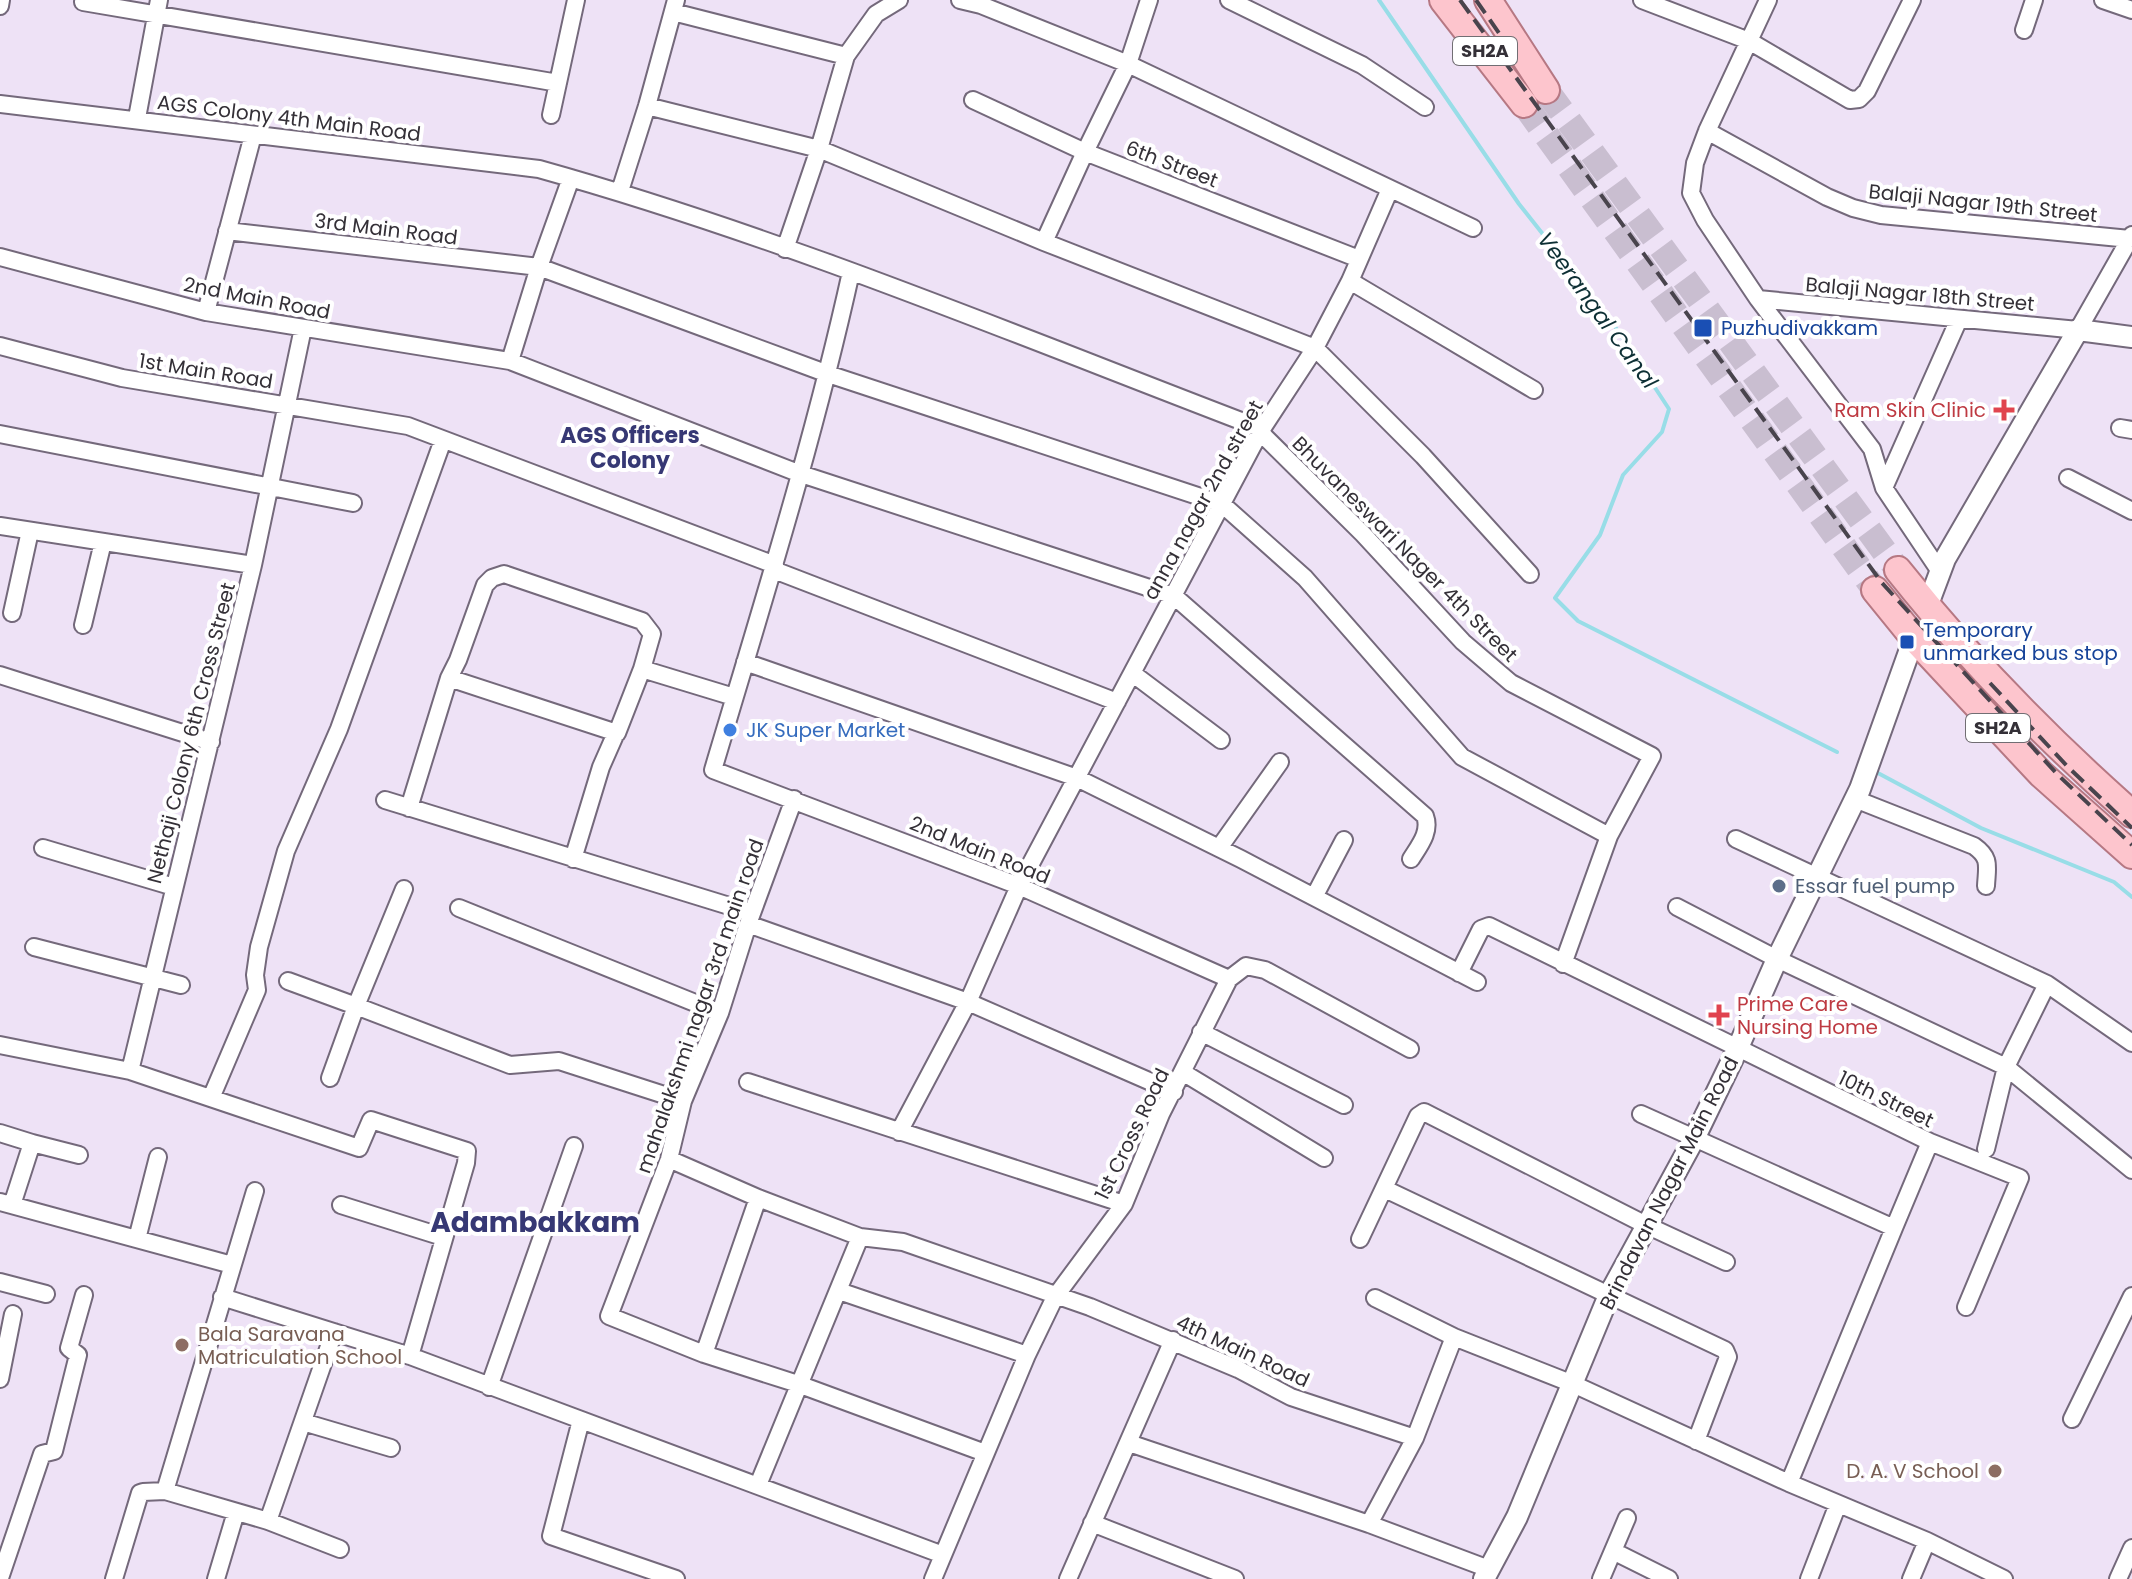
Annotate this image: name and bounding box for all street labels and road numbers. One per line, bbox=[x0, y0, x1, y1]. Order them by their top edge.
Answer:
road number: SH2A bbox=[1453, 37, 1517, 65]
street label: AGS Colony 4th Main Road bbox=[156, 88, 422, 148]
street label: 6th Street bbox=[1122, 134, 1222, 194]
street label: Balaji Nagar 19th Street bbox=[1867, 177, 2099, 229]
street label: 3rd Main Road bbox=[313, 206, 459, 252]
street label: 2nd Main Road bbox=[181, 270, 333, 326]
street label: Balaji Nagar 18th Street bbox=[1804, 270, 2036, 318]
street label: 1st Main Road bbox=[137, 347, 275, 395]
street label: anna nagar 2nd street bbox=[1136, 395, 1270, 605]
street label: Bhuvaneswari Nager 4th Street bbox=[1286, 430, 1524, 668]
street label: Nethaji Colony 6th Cross Street bbox=[140, 580, 242, 886]
road number: SH2A bbox=[1966, 714, 2030, 742]
street label: 2nd Main Road bbox=[906, 809, 1054, 891]
street label: mahalakshmi nagar 3rd main road bbox=[629, 835, 771, 1177]
street label: Brindavan Nagar Main Road bbox=[1593, 1052, 1745, 1314]
street label: 1st Cross Road bbox=[1088, 1063, 1176, 1205]
street label: 10th Street bbox=[1834, 1064, 1938, 1134]
street label: 4th Main Road bbox=[1172, 1308, 1314, 1394]

